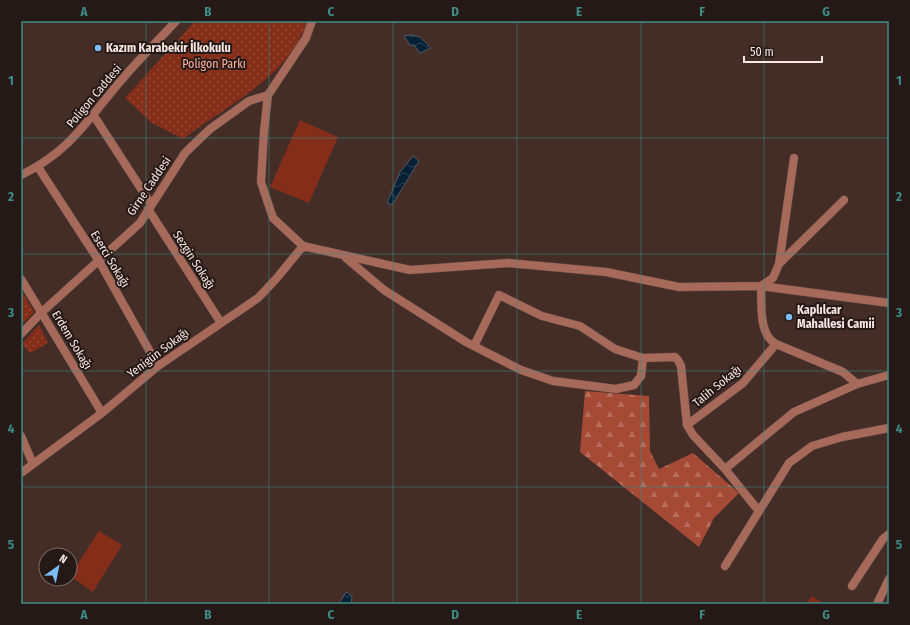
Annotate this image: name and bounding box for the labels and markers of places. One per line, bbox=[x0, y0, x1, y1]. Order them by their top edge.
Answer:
place label: Kazım Karabekir İlkokulu bbox=[106, 40, 231, 55]
marker: Kazım Karabekir İlkokulu bbox=[93, 43, 103, 53]
place label: Kaplılcar Mahallesi Camii bbox=[797, 303, 875, 331]
marker: Kaplılcar Mahallesi Camii bbox=[784, 312, 794, 322]

